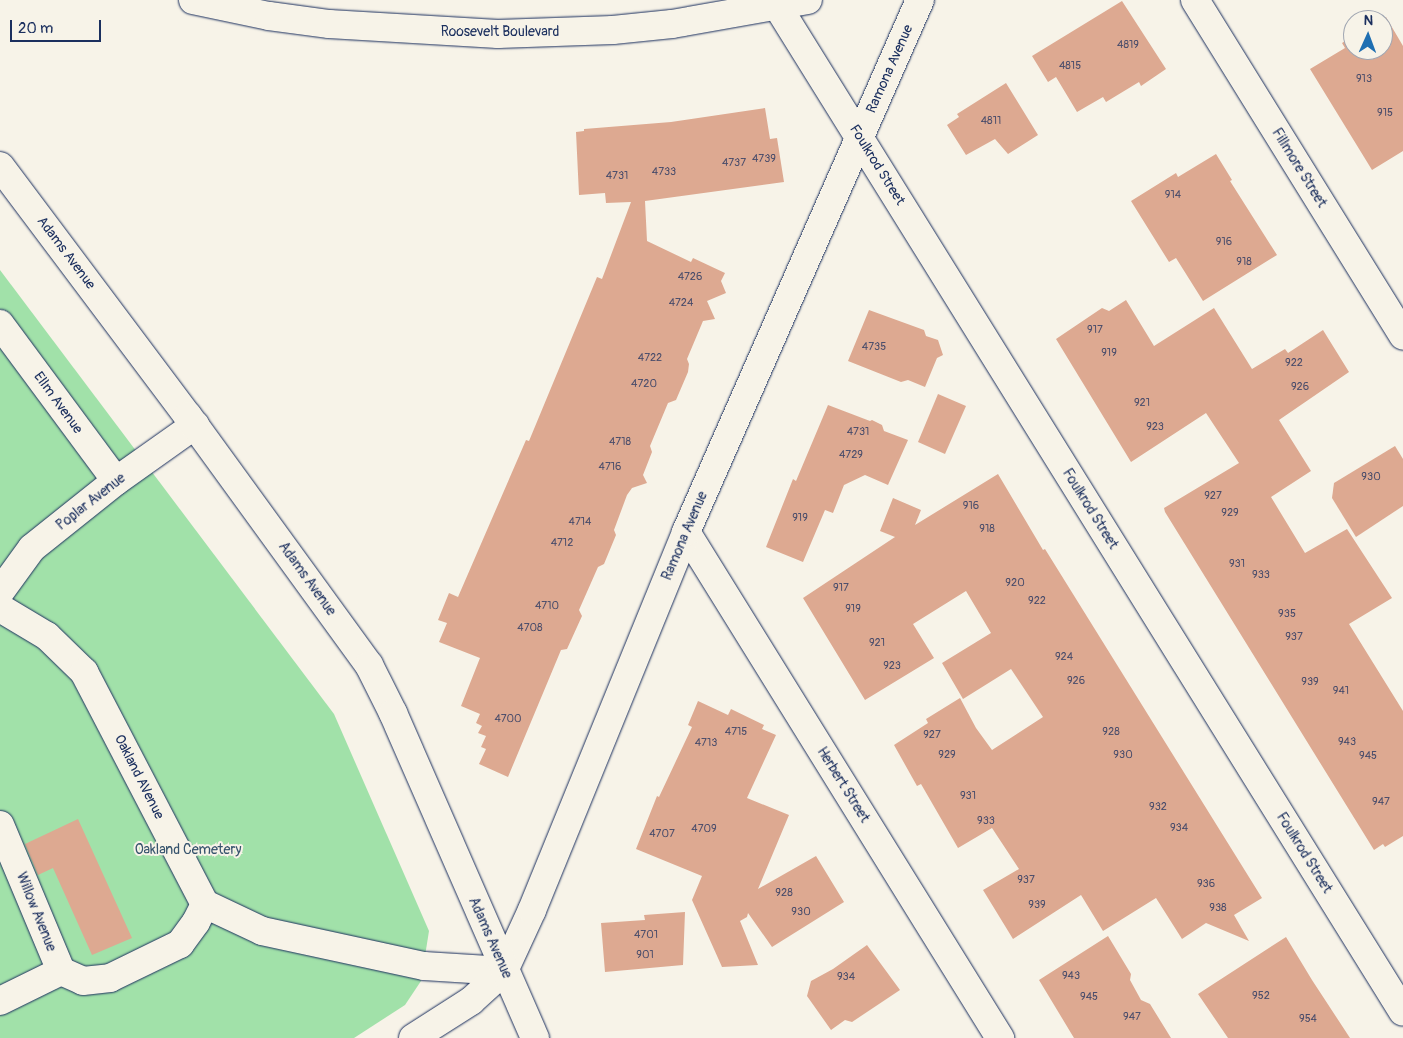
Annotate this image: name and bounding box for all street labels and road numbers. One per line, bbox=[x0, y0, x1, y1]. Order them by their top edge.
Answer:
street label: Ramona Avenue bbox=[863, 22, 917, 116]
street label: Roosevelt Boulevard bbox=[441, 24, 559, 40]
street label: Foulkrod Street bbox=[846, 122, 908, 208]
street label: Fillmore Street bbox=[1268, 125, 1330, 211]
street label: Adams Avenue bbox=[33, 213, 99, 293]
street label: Ellm Avenue bbox=[30, 369, 86, 437]
street label: Foulkrod Street bbox=[1059, 466, 1121, 552]
street label: Poplar Avenue bbox=[53, 470, 129, 534]
street label: Ramona Avenue bbox=[659, 489, 711, 583]
street label: Adams Avenue bbox=[275, 539, 339, 619]
street label: Oakland AVenue bbox=[110, 732, 168, 822]
street label: Herbert Street bbox=[813, 744, 873, 826]
street label: Foulkrod Street bbox=[1273, 810, 1335, 896]
street label: Willow Avenue bbox=[12, 870, 60, 954]
street label: Adams Avenue bbox=[465, 895, 515, 981]

